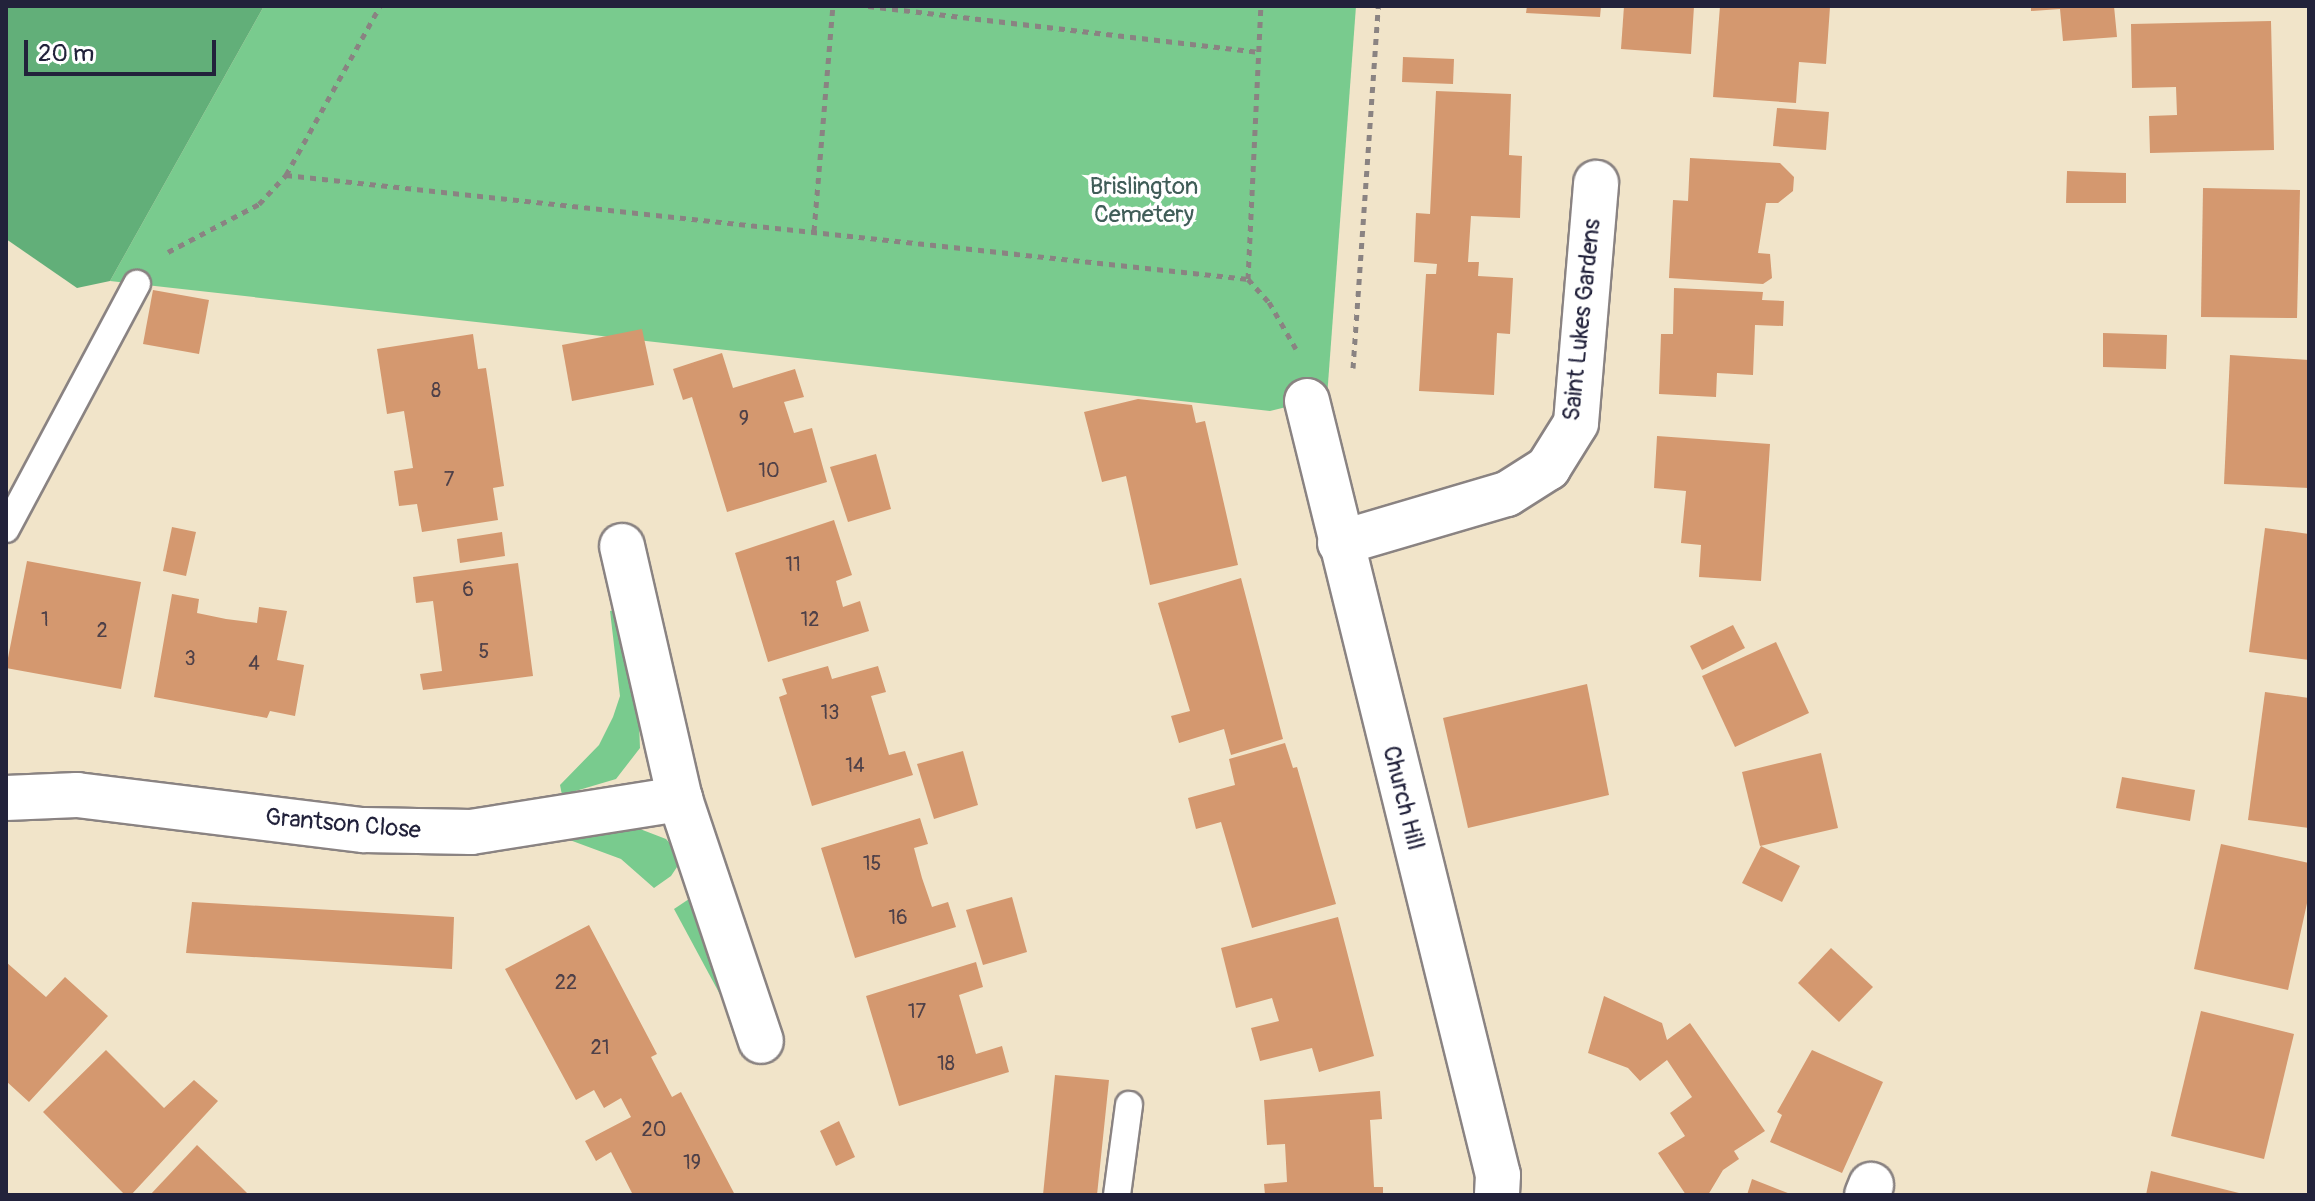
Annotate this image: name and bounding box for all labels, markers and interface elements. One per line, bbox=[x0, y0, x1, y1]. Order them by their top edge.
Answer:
scale bar bbox=[28, 24, 220, 74]
text: 20 m bbox=[38, 39, 94, 68]
park label: Brislington Cemetery bbox=[1090, 173, 1198, 229]
street label: Saint Lukes Gardens bbox=[1557, 217, 1607, 423]
house number: 8 bbox=[431, 378, 441, 402]
house number: 9 bbox=[739, 406, 749, 430]
house number: 10 bbox=[758, 458, 780, 482]
house number: 7 bbox=[444, 467, 454, 491]
house number: 11 bbox=[785, 552, 801, 576]
house number: 6 bbox=[462, 577, 474, 601]
house number: 1 bbox=[41, 607, 49, 631]
house number: 12 bbox=[801, 607, 819, 631]
house number: 2 bbox=[96, 618, 108, 642]
house number: 5 bbox=[479, 639, 489, 663]
house number: 3 bbox=[184, 646, 196, 670]
house number: 4 bbox=[248, 651, 260, 675]
house number: 13 bbox=[821, 700, 839, 724]
street label: Church Hill bbox=[1376, 743, 1430, 853]
house number: 14 bbox=[845, 753, 865, 777]
street label: Grantson Close bbox=[264, 803, 422, 845]
house number: 15 bbox=[863, 851, 881, 875]
house number: 16 bbox=[888, 905, 908, 929]
house number: 22 bbox=[555, 970, 577, 994]
house number: 17 bbox=[908, 999, 926, 1023]
house number: 21 bbox=[591, 1035, 609, 1059]
house number: 18 bbox=[937, 1051, 955, 1075]
house number: 20 bbox=[642, 1117, 666, 1141]
house number: 19 bbox=[683, 1150, 701, 1174]

